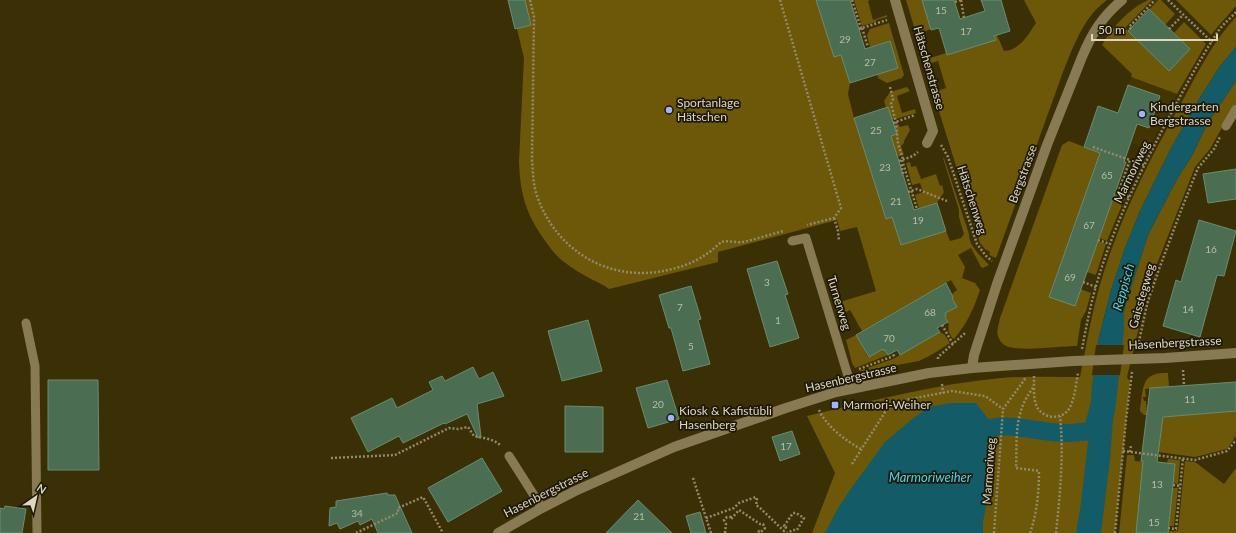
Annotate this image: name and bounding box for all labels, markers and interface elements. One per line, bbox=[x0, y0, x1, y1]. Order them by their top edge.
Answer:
house number: 15 bbox=[935, 4, 947, 16]
scale bar bbox=[1092, 16, 1217, 42]
text: 50 m bbox=[1098, 22, 1125, 37]
street label: Hätschenstrasse bbox=[910, 24, 949, 111]
house number: 17 bbox=[960, 25, 972, 37]
house number: 29 bbox=[839, 33, 851, 45]
house number: 27 bbox=[864, 56, 876, 68]
place label: Sportanlage Hätschen bbox=[677, 95, 740, 124]
place label: Kindergarten Bergstrasse bbox=[1150, 99, 1219, 128]
marker: Sportanlage Hätschen bbox=[664, 105, 674, 115]
marker: Kindergarten Bergstrasse bbox=[1137, 109, 1147, 119]
house number: 25 bbox=[870, 124, 882, 136]
street label: Marmoriweg bbox=[1110, 138, 1153, 205]
street label: Bergstrasse bbox=[1005, 143, 1040, 205]
house number: 23 bbox=[879, 161, 891, 173]
street label: Hätschenweg bbox=[954, 163, 991, 236]
house number: 65 bbox=[1101, 169, 1113, 181]
house number: 21 bbox=[890, 195, 902, 207]
house number: 19 bbox=[912, 214, 924, 226]
house number: 67 bbox=[1083, 219, 1095, 231]
house number: 16 bbox=[1205, 243, 1217, 255]
water label: Reppisch bbox=[1109, 262, 1137, 312]
street label: Gaisstegweg bbox=[1125, 262, 1158, 330]
house number: 69 bbox=[1064, 271, 1076, 283]
street label: Turnerweg bbox=[824, 274, 855, 332]
house number: 3 bbox=[764, 276, 770, 288]
house number: 7 bbox=[677, 301, 683, 313]
house number: 14 bbox=[1182, 303, 1194, 315]
house number: 68 bbox=[924, 306, 936, 318]
house number: 1 bbox=[775, 314, 781, 326]
house number: 70 bbox=[883, 332, 895, 344]
street label: Hasenbergstrasse bbox=[1128, 333, 1222, 352]
house number: 5 bbox=[688, 340, 694, 352]
street label: Hasenbergstrasse bbox=[804, 360, 898, 395]
house number: 11 bbox=[1184, 393, 1196, 405]
place label: Marmori-Weiher bbox=[843, 397, 931, 412]
house number: 20 bbox=[652, 398, 664, 410]
marker: Marmori-Weiher bbox=[830, 400, 840, 410]
place label: Kiosk & Kafistübli Hasenberg bbox=[679, 403, 772, 432]
marker: Kiosk & Kafistübli Hasenberg bbox=[666, 413, 676, 423]
street label: Marmoriweg bbox=[979, 437, 998, 505]
house number: 17 bbox=[780, 440, 792, 452]
street label: Hasenbergstrasse bbox=[501, 465, 591, 520]
water label: Marmoriweiher bbox=[889, 469, 972, 485]
north arrow bbox=[16, 477, 56, 517]
house number: 13 bbox=[1151, 478, 1163, 490]
text: N bbox=[35, 481, 49, 496]
house number: 34 bbox=[351, 507, 363, 519]
house number: 21 bbox=[633, 510, 645, 522]
house number: 15 bbox=[1148, 516, 1160, 528]

